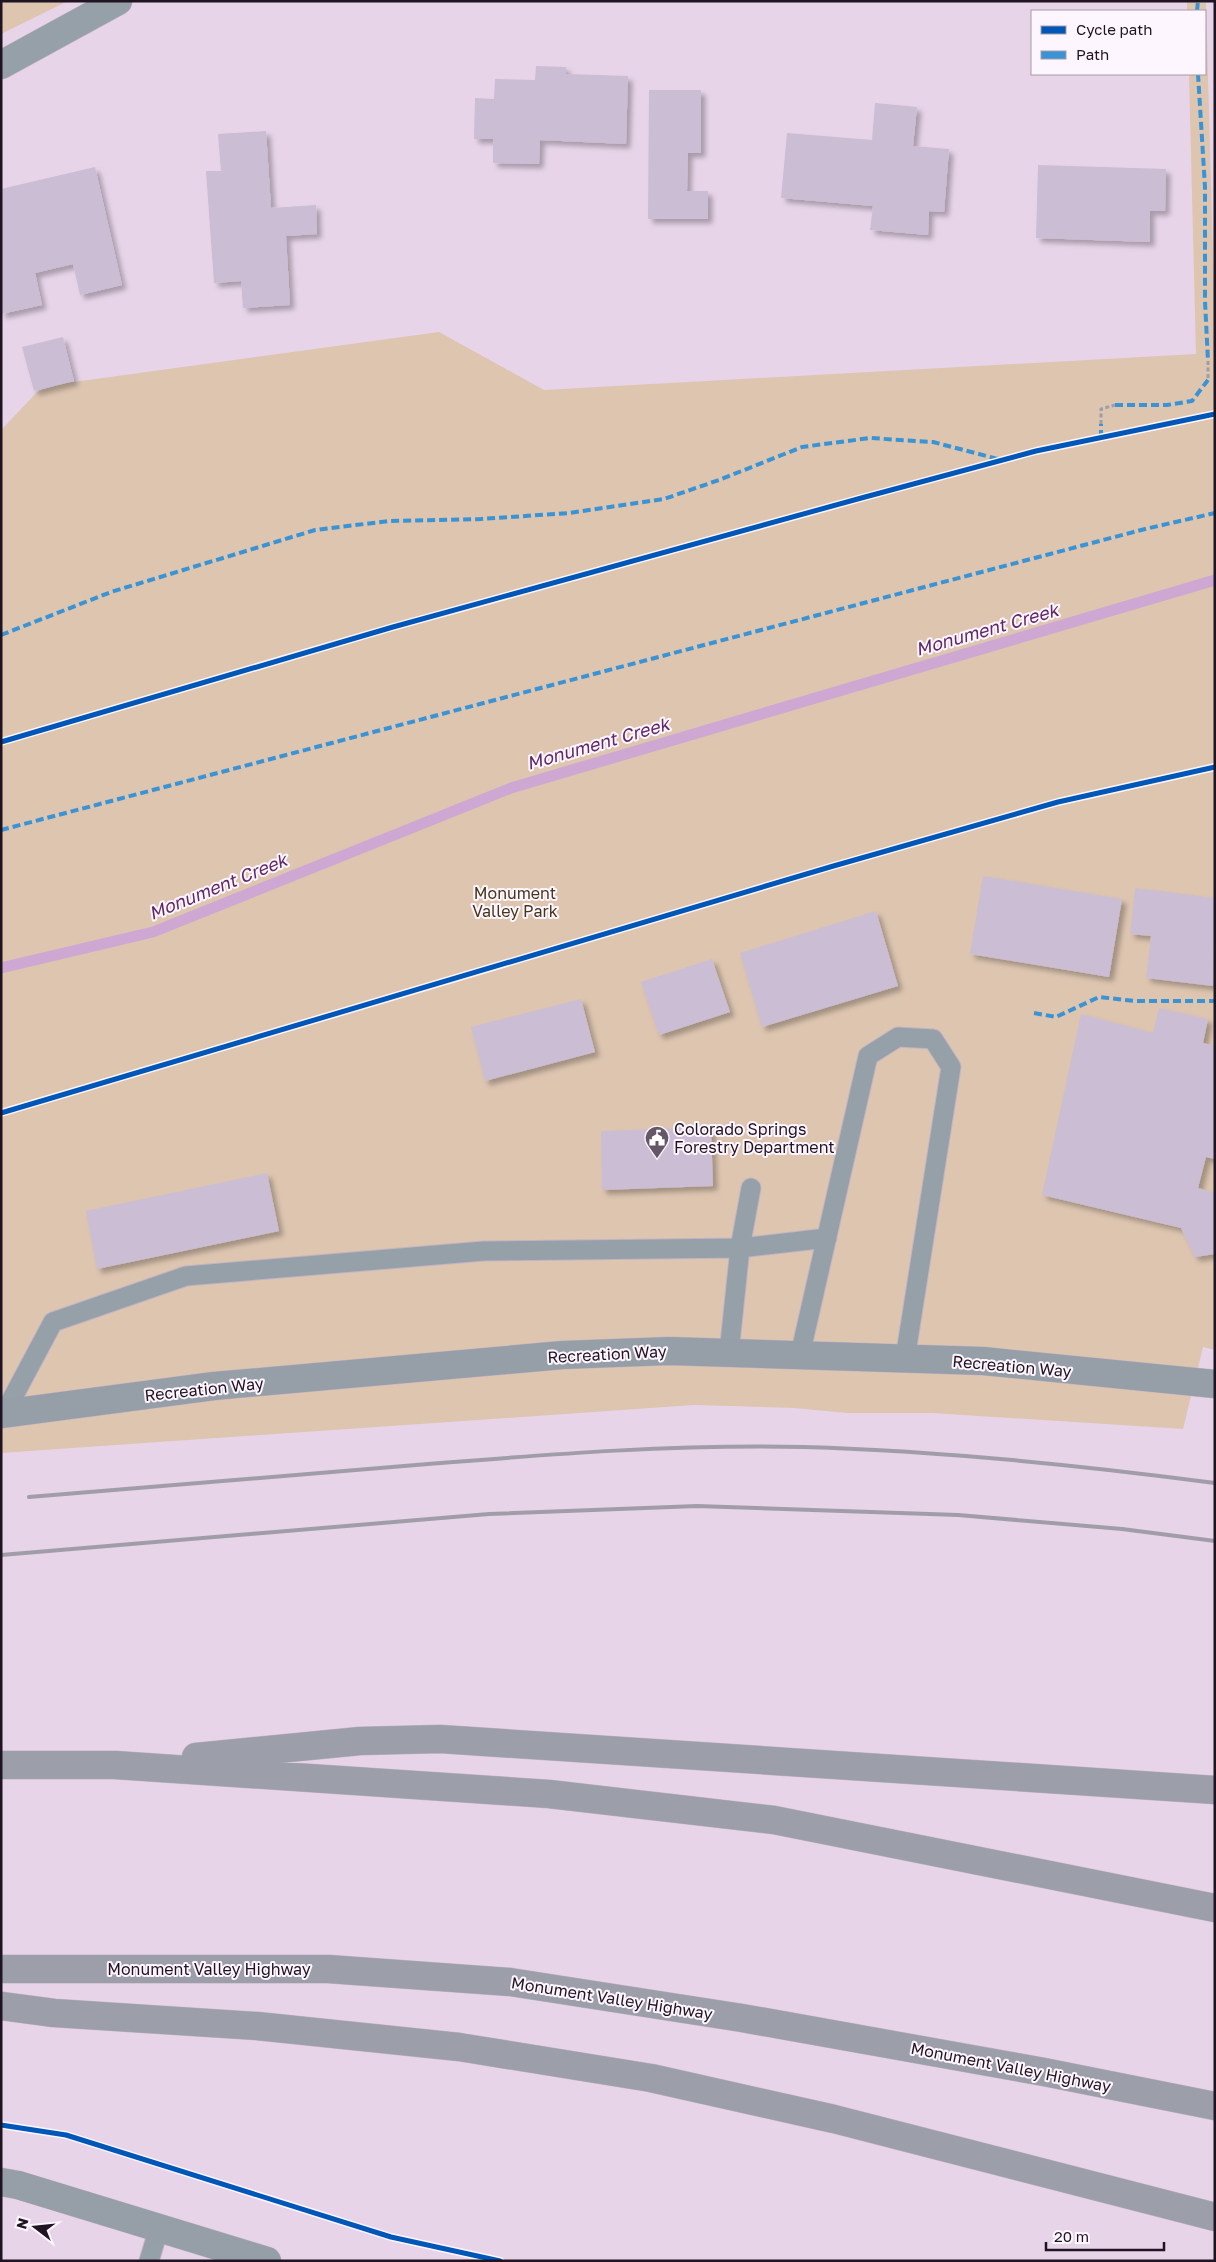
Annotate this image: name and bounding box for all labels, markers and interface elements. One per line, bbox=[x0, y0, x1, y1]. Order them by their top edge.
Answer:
legend bbox=[1031, 10, 1206, 75]
text: Cycle path bbox=[1076, 20, 1152, 38]
text: Path bbox=[1076, 45, 1109, 63]
water label: Monument Creek bbox=[913, 598, 1062, 660]
water label: Monument Creek bbox=[524, 712, 673, 774]
water label: Monument Creek bbox=[145, 848, 292, 924]
park label: Monument Valley Park bbox=[472, 883, 558, 921]
place label: Colorado Springs Forestry Department bbox=[674, 1119, 835, 1157]
public building icon: Colorado Springs Forestry Department bbox=[644, 1125, 670, 1159]
street label: Recreation Way bbox=[547, 1341, 667, 1367]
street label: Recreation Way bbox=[952, 1351, 1072, 1381]
street label: Recreation Way bbox=[144, 1373, 264, 1405]
street label: Monument Valley Highway bbox=[107, 1959, 311, 1979]
street label: Monument Valley Highway bbox=[510, 1972, 714, 2024]
street label: Monument Valley Highway bbox=[909, 2038, 1113, 2096]
north arrow bbox=[10, 2202, 60, 2252]
text: N bbox=[12, 2216, 32, 2231]
scale bar bbox=[1046, 2220, 1164, 2252]
text: 20 m bbox=[1054, 2227, 1089, 2245]

